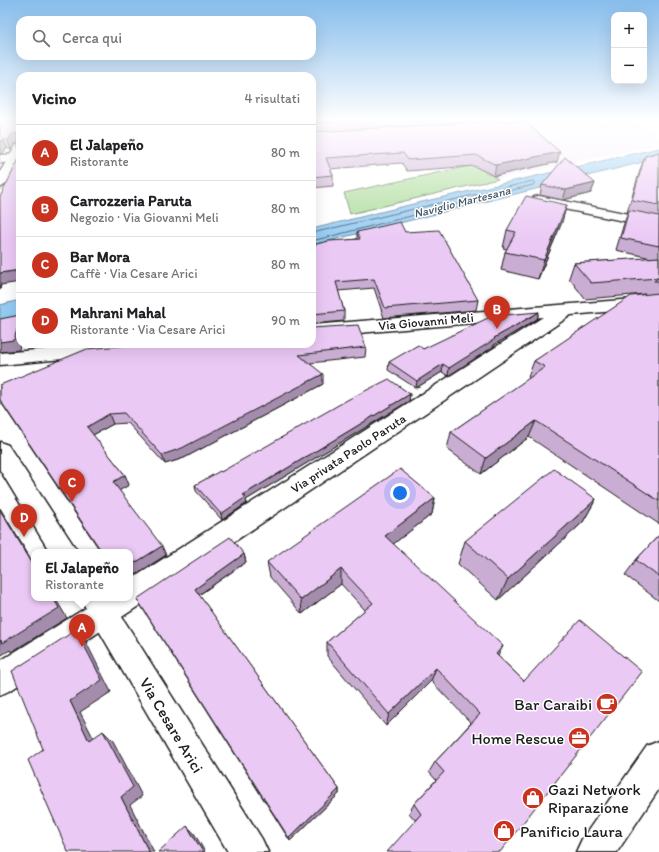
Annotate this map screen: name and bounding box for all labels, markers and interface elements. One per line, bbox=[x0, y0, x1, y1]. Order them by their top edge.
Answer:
map controls bbox=[611, 12, 647, 84]
button: + bbox=[611, 12, 647, 48]
search box bbox=[16, 16, 316, 60]
icon: search bbox=[30, 27, 52, 49]
text: Cerca qui bbox=[62, 29, 122, 47]
button: − bbox=[611, 48, 647, 84]
text: Vicino bbox=[32, 88, 76, 108]
text: 4 risultati bbox=[244, 91, 300, 106]
text: El Jalapeño bbox=[70, 136, 144, 154]
text: A bbox=[41, 145, 49, 160]
text: 80 m bbox=[271, 145, 300, 160]
text: Ristorante bbox=[70, 154, 129, 169]
water label: Naviglio Martesana bbox=[412, 183, 513, 221]
text: Carrozzeria Paruta bbox=[70, 192, 192, 210]
text: B bbox=[41, 201, 49, 216]
text: 80 m bbox=[271, 201, 300, 216]
text: Negozio · Via Giovanni Meli bbox=[70, 210, 219, 225]
text: Bar Mora bbox=[70, 248, 130, 266]
text: C bbox=[41, 257, 49, 272]
text: 80 m bbox=[271, 257, 300, 272]
text: Caffè · Via Cesare Arici bbox=[70, 266, 197, 281]
pin: B bbox=[484, 296, 510, 329]
text: Mahrani Mahal bbox=[70, 304, 166, 322]
street label: Via Giovanni Meli bbox=[378, 310, 474, 333]
text: D bbox=[41, 313, 49, 328]
text: 90 m bbox=[271, 313, 300, 328]
text: Ristorante · Via Cesare Arici bbox=[70, 322, 225, 337]
street label: Via privata Paolo Paruta bbox=[288, 410, 409, 496]
pin: C bbox=[59, 469, 85, 502]
your location bbox=[390, 483, 410, 503]
pin: D bbox=[11, 504, 37, 537]
popup bbox=[31, 549, 133, 601]
text: El Jalapeño bbox=[45, 559, 119, 577]
text: Ristorante bbox=[45, 577, 104, 592]
pin: A bbox=[69, 614, 95, 647]
street label: Via Cesare Arici bbox=[136, 674, 208, 776]
cafe icon: Bar Caraibi bbox=[594, 691, 620, 717]
place label: Bar Caraibi bbox=[514, 695, 592, 714]
office icon: Home Rescue bbox=[566, 725, 592, 751]
place label: Home Rescue bbox=[471, 729, 564, 748]
place label: Gazi Network Riparazione bbox=[548, 780, 641, 817]
shop icon: Gazi Network Riparazione bbox=[520, 785, 546, 811]
shop icon: Panificio Laura bbox=[491, 818, 517, 844]
place label: Panificio Laura bbox=[520, 822, 624, 841]

